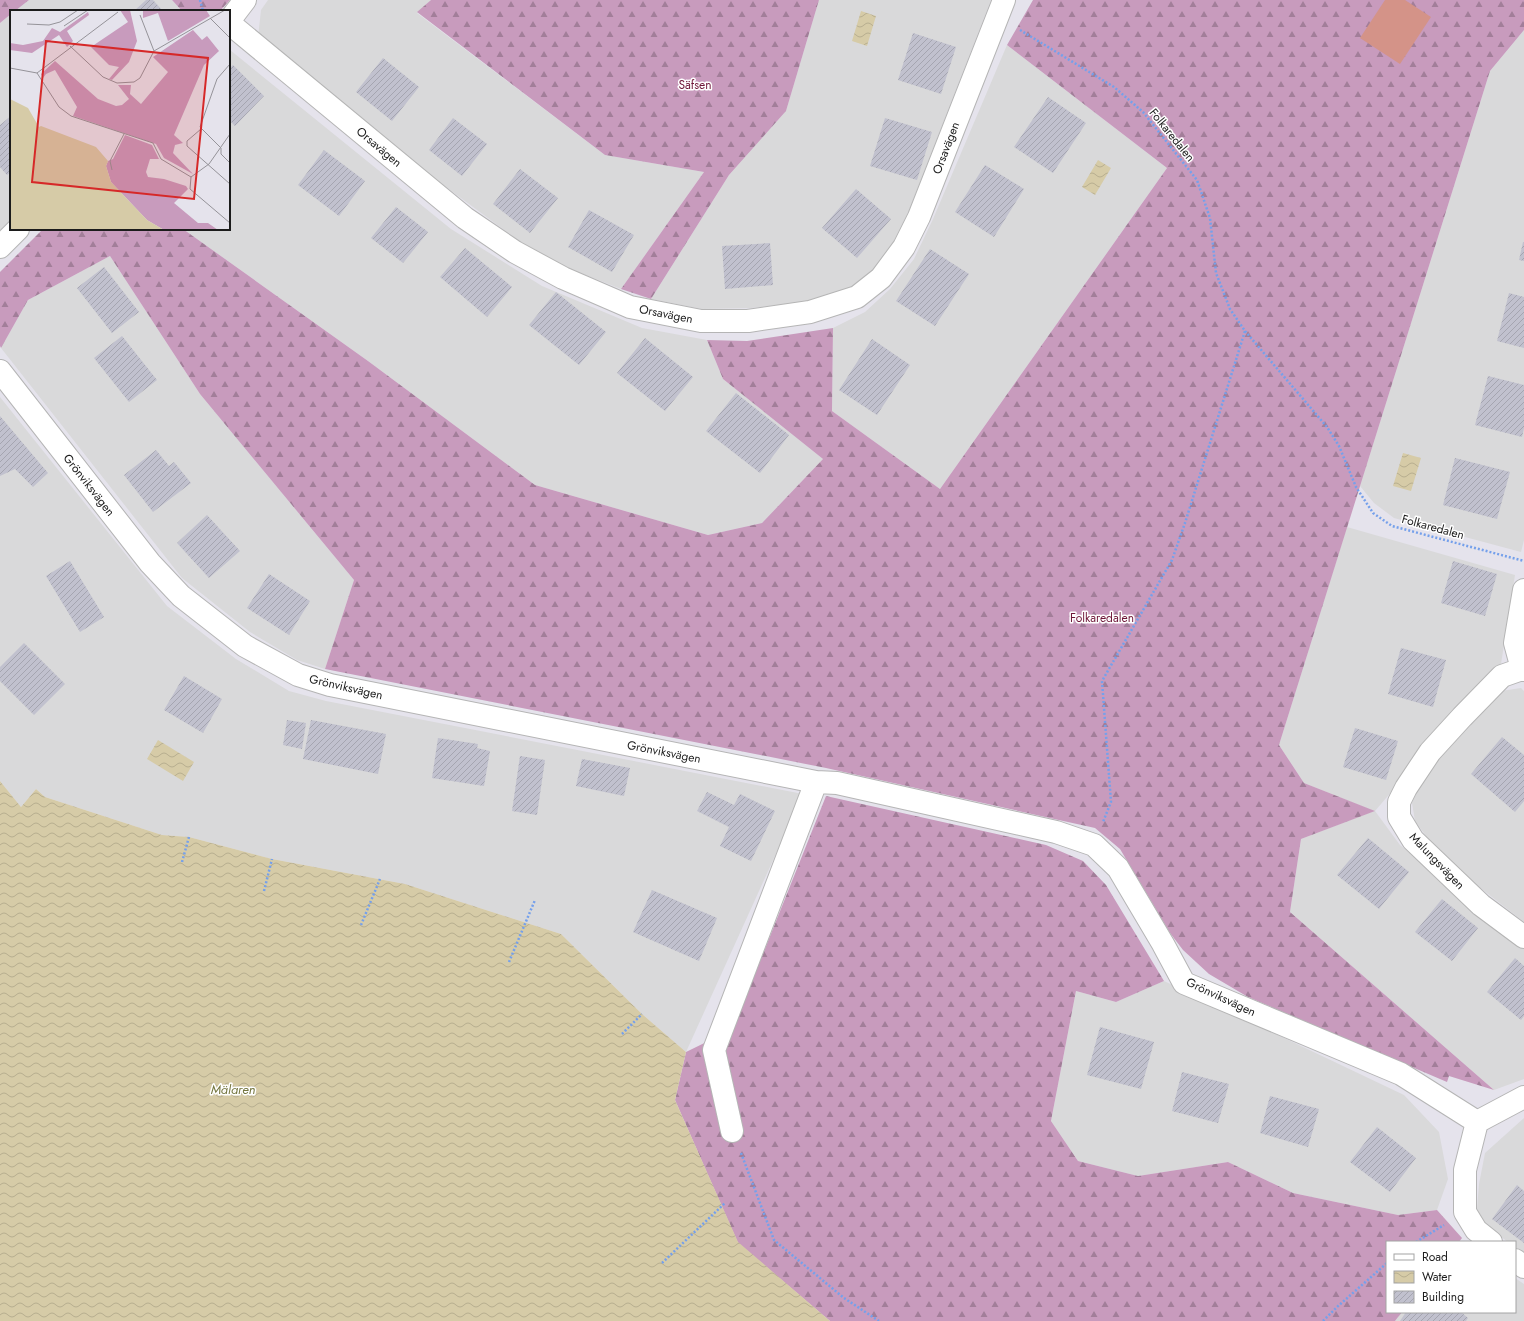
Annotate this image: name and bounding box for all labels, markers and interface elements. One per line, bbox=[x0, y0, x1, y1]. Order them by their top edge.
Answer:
inset map bbox=[10, 10, 230, 230]
park label: Säfsen bbox=[678, 76, 712, 94]
street label: Folkaredalen bbox=[1145, 104, 1199, 166]
street label: Orsavägen bbox=[928, 119, 964, 177]
street label: Orsavägen bbox=[352, 123, 406, 171]
street label: Orsavägen bbox=[637, 300, 695, 328]
street label: Grönviksvägen bbox=[59, 450, 119, 520]
street label: Folkaredalen bbox=[1400, 510, 1466, 544]
park label: Folkaredalen bbox=[1070, 609, 1134, 627]
street label: Grönviksvägen bbox=[307, 670, 385, 704]
street label: Grönviksvägen bbox=[626, 736, 702, 768]
street label: Malungsvägen bbox=[1405, 829, 1469, 893]
street label: Grönviksvägen bbox=[1183, 973, 1259, 1021]
water label: Mälaren bbox=[211, 1080, 256, 1099]
legend bbox=[1386, 1241, 1516, 1313]
text: Road bbox=[1422, 1248, 1448, 1266]
text: Water bbox=[1422, 1268, 1453, 1286]
text: Building bbox=[1422, 1288, 1464, 1306]

